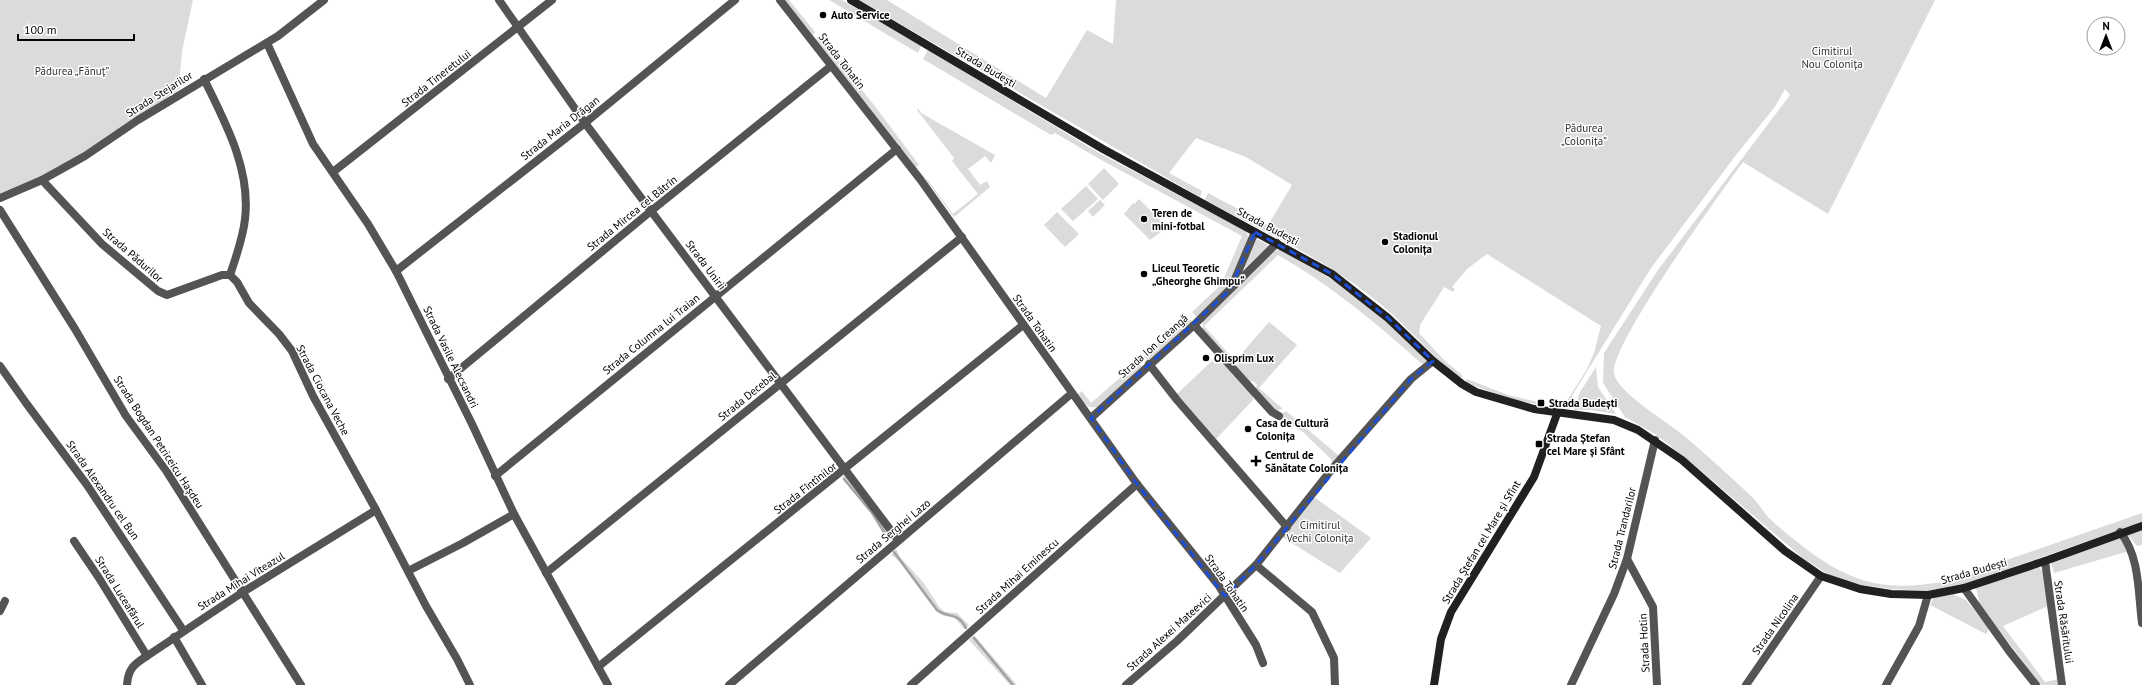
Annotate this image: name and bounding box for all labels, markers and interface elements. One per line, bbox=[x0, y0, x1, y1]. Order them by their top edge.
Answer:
place label: Auto Service bbox=[831, 8, 890, 22]
marker: Auto Service bbox=[818, 10, 828, 20]
scale bar bbox=[18, 16, 134, 42]
north arrow bbox=[2086, 16, 2126, 56]
text: N bbox=[2102, 19, 2110, 33]
text: 100 m bbox=[24, 22, 57, 37]
street label: Strada Tohatin bbox=[816, 30, 868, 92]
street label: Strada Budești bbox=[953, 43, 1019, 91]
park label: Cimitirul Nou Colonița bbox=[1801, 44, 1863, 71]
street label: Strada Tineretului bbox=[398, 46, 474, 110]
park label: Pădurea „Fănuț” bbox=[35, 64, 109, 78]
street label: Strada Stejarilor bbox=[123, 68, 195, 120]
street label: Strada Maria Drăgan bbox=[518, 93, 602, 163]
park label: Pădurea „Colonița” bbox=[1561, 121, 1607, 148]
street label: Strada Mircea cel Bătrîn bbox=[584, 172, 680, 254]
street label: Strada Budești bbox=[1235, 204, 1301, 248]
place label: Teren de mini-fotbal bbox=[1152, 206, 1205, 233]
marker: Teren de mini-fotbal bbox=[1139, 214, 1149, 224]
street label: Strada Pădurilor bbox=[100, 225, 166, 285]
place label: Stadionul Colonița bbox=[1393, 229, 1439, 256]
street label: Strada Unirii bbox=[683, 237, 729, 293]
marker: Stadionul Colonița bbox=[1380, 237, 1390, 247]
place label: Liceul Teoretic „Gheorghe Ghimpu“ bbox=[1152, 261, 1245, 288]
marker: Liceul Teoretic „Gheorghe Ghimpu“ bbox=[1139, 269, 1149, 279]
street label: Strada Columna lui Traian bbox=[600, 291, 702, 377]
street label: Strada Tohatin bbox=[1010, 291, 1060, 355]
street label: Strada Vasile Alecsandri bbox=[420, 304, 482, 410]
street label: Strada Ion Creangă bbox=[1115, 311, 1191, 381]
street label: Strada Ciocana Veche bbox=[293, 342, 353, 438]
place label: Olisprim Lux bbox=[1214, 351, 1274, 365]
marker: Olisprim Lux bbox=[1201, 353, 1211, 363]
street label: Strada Decebal bbox=[715, 368, 779, 424]
street label: Strada Bogdan Petriceicu Hașdeu bbox=[111, 373, 207, 511]
place label: Strada Budești bbox=[1549, 396, 1618, 410]
marker: Strada Budești bbox=[1536, 398, 1546, 408]
place label: Casa de Cultură Colonița bbox=[1256, 416, 1329, 443]
marker: Casa de Cultură Colonița bbox=[1243, 424, 1253, 434]
place label: Strada Ștefan cel Mare și Sfânt bbox=[1547, 431, 1625, 458]
street label: Strada Alexandru cel Bun bbox=[63, 438, 143, 542]
marker: Strada Ștefan cel Mare și Sfânt bbox=[1534, 439, 1544, 449]
place label: Centrul de Sănătate Colonița bbox=[1265, 448, 1348, 475]
marker: Centrul de Sănătate Colonița bbox=[1250, 455, 1262, 467]
street label: Strada Fîntînilor bbox=[771, 459, 840, 517]
street label: Strada Ștefan cel Mare și Sfînt bbox=[1439, 477, 1524, 606]
street label: Strada Trandarilor bbox=[1605, 485, 1639, 570]
street label: Strada Serghei Lazo bbox=[853, 496, 933, 566]
park label: Cimitirul Vechi Colonița bbox=[1286, 518, 1354, 545]
street label: Strada Mihai Eminescu bbox=[973, 535, 1061, 617]
street label: Strada Mihai Viteazul bbox=[195, 548, 288, 613]
street label: Strada Tohatin bbox=[1202, 551, 1252, 615]
street label: Strada Luceafărul bbox=[92, 553, 148, 631]
street label: Strada Budești bbox=[1939, 555, 2009, 587]
street label: Strada Răsăritului bbox=[2051, 580, 2077, 664]
street label: Strada Alexei Mateevici bbox=[1124, 590, 1214, 674]
street label: Strada Nicolina bbox=[1749, 591, 1801, 657]
street label: Strada Hotin bbox=[1635, 613, 1653, 673]

